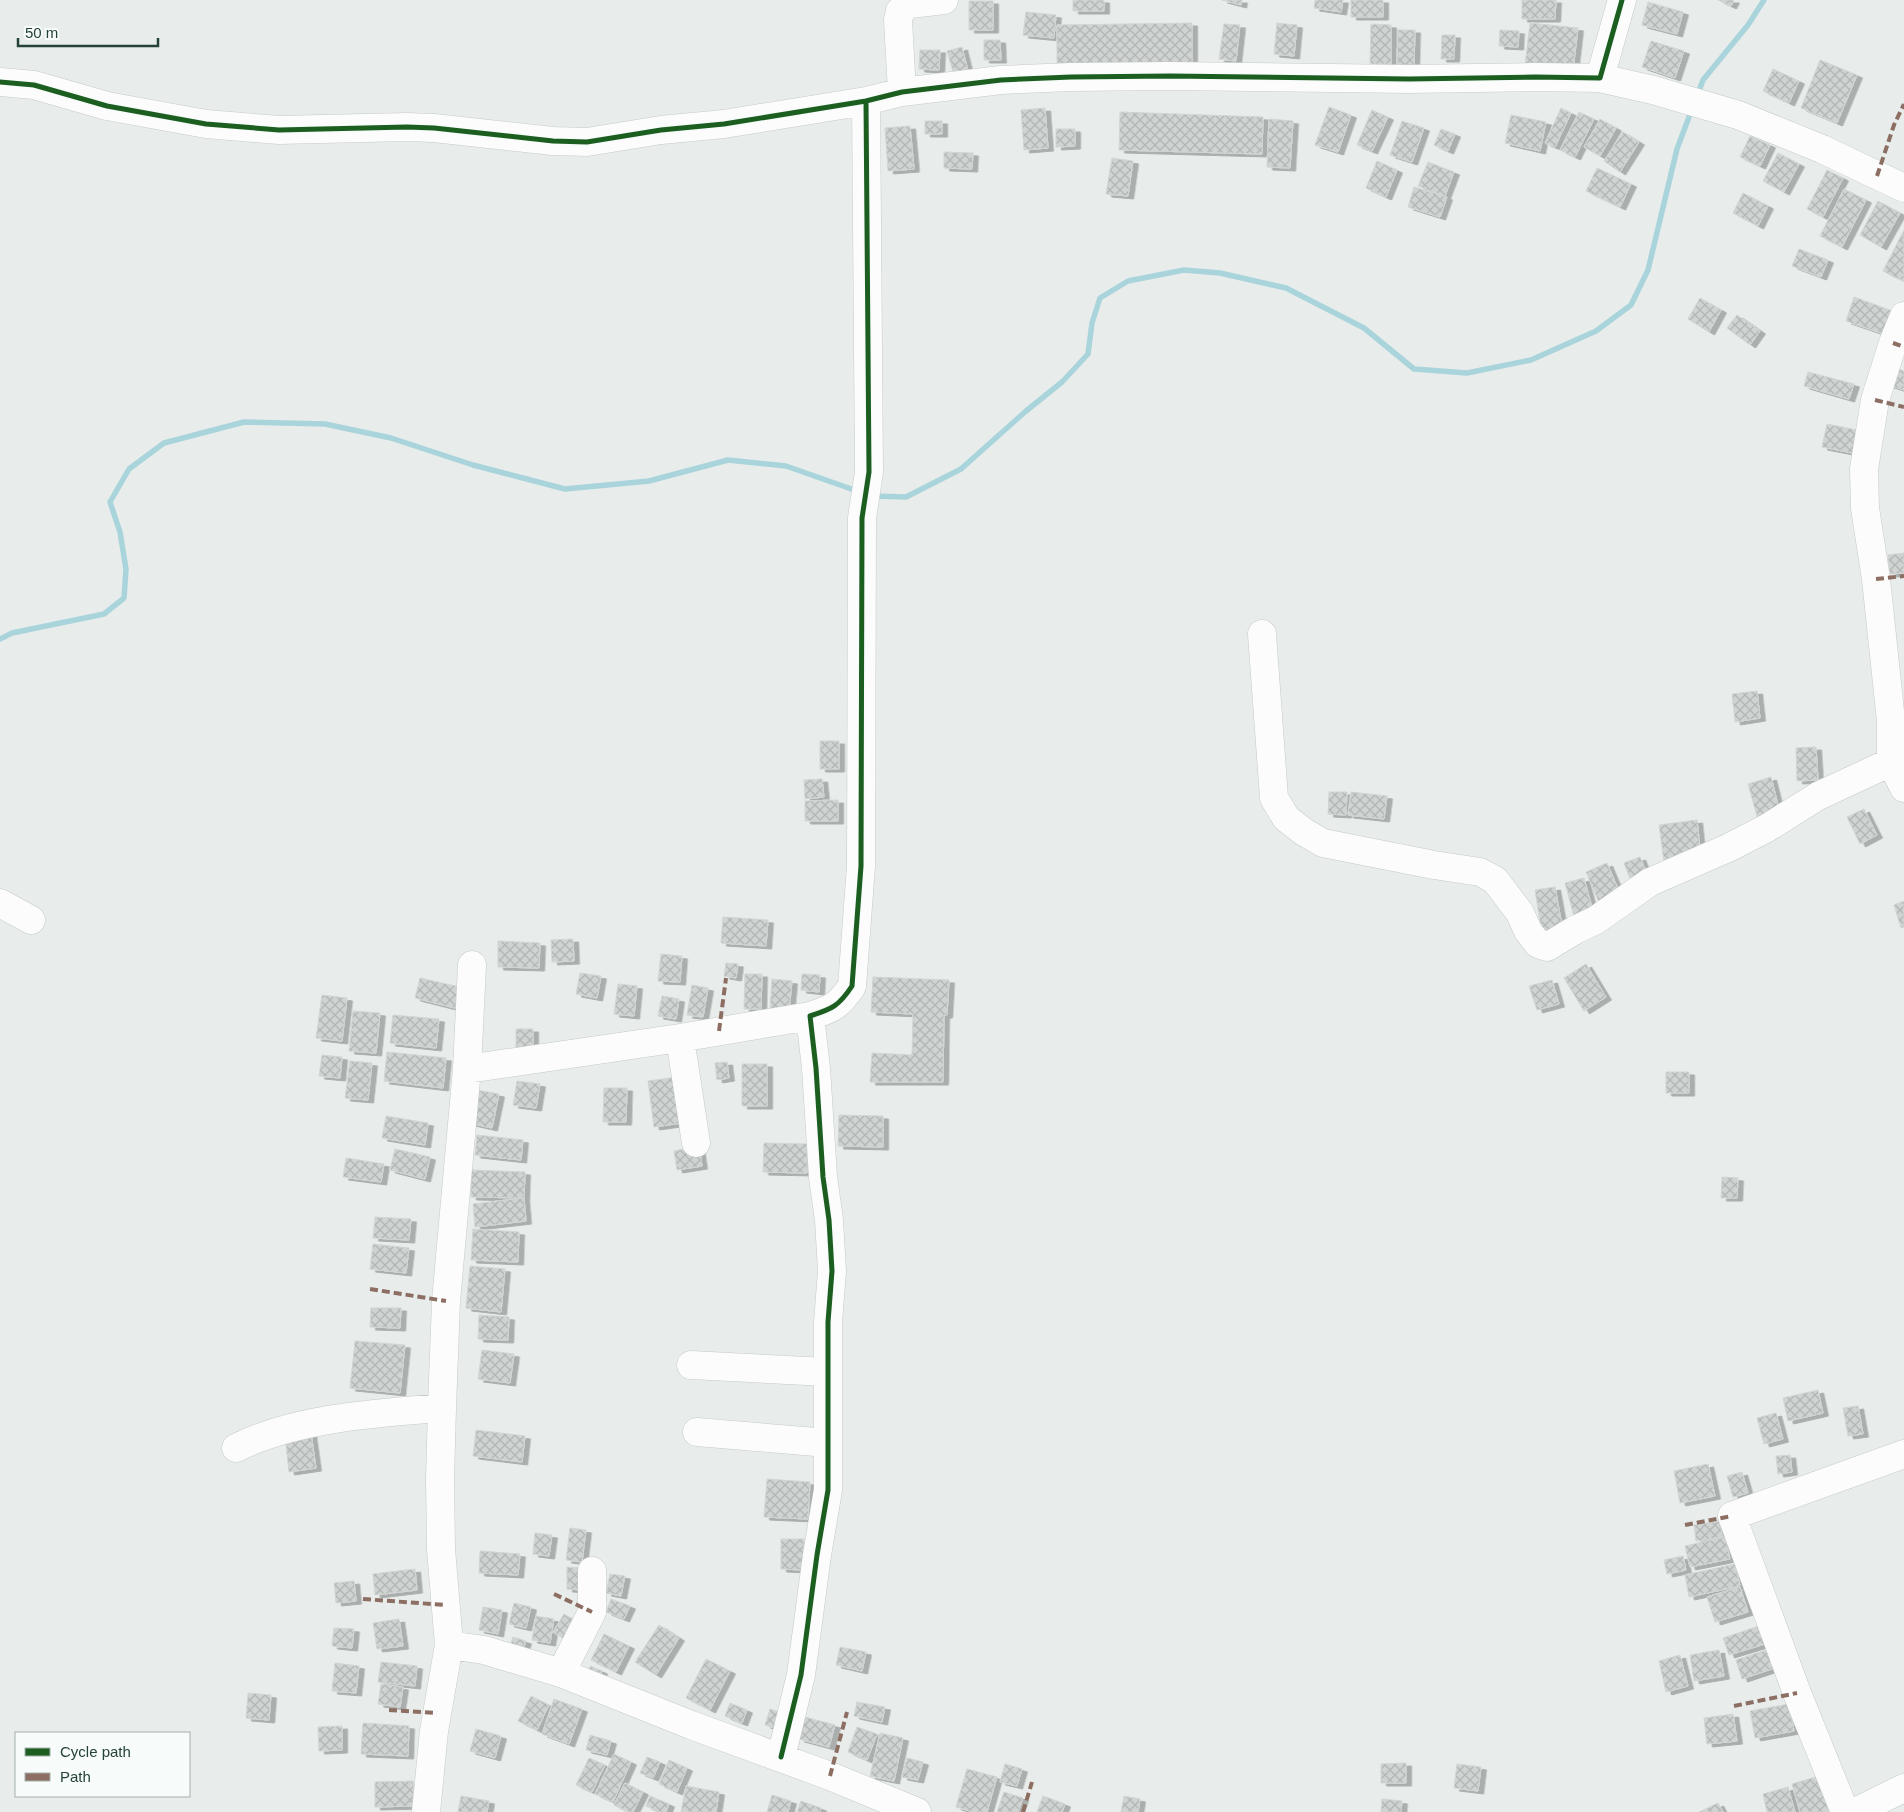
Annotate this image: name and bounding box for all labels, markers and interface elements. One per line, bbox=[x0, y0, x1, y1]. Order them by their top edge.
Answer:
scale bar bbox=[18, 15, 158, 47]
text: 50 m bbox=[25, 24, 58, 41]
legend bbox=[15, 1732, 190, 1797]
text: Cycle path bbox=[60, 1743, 131, 1760]
text: Path bbox=[60, 1768, 91, 1785]

